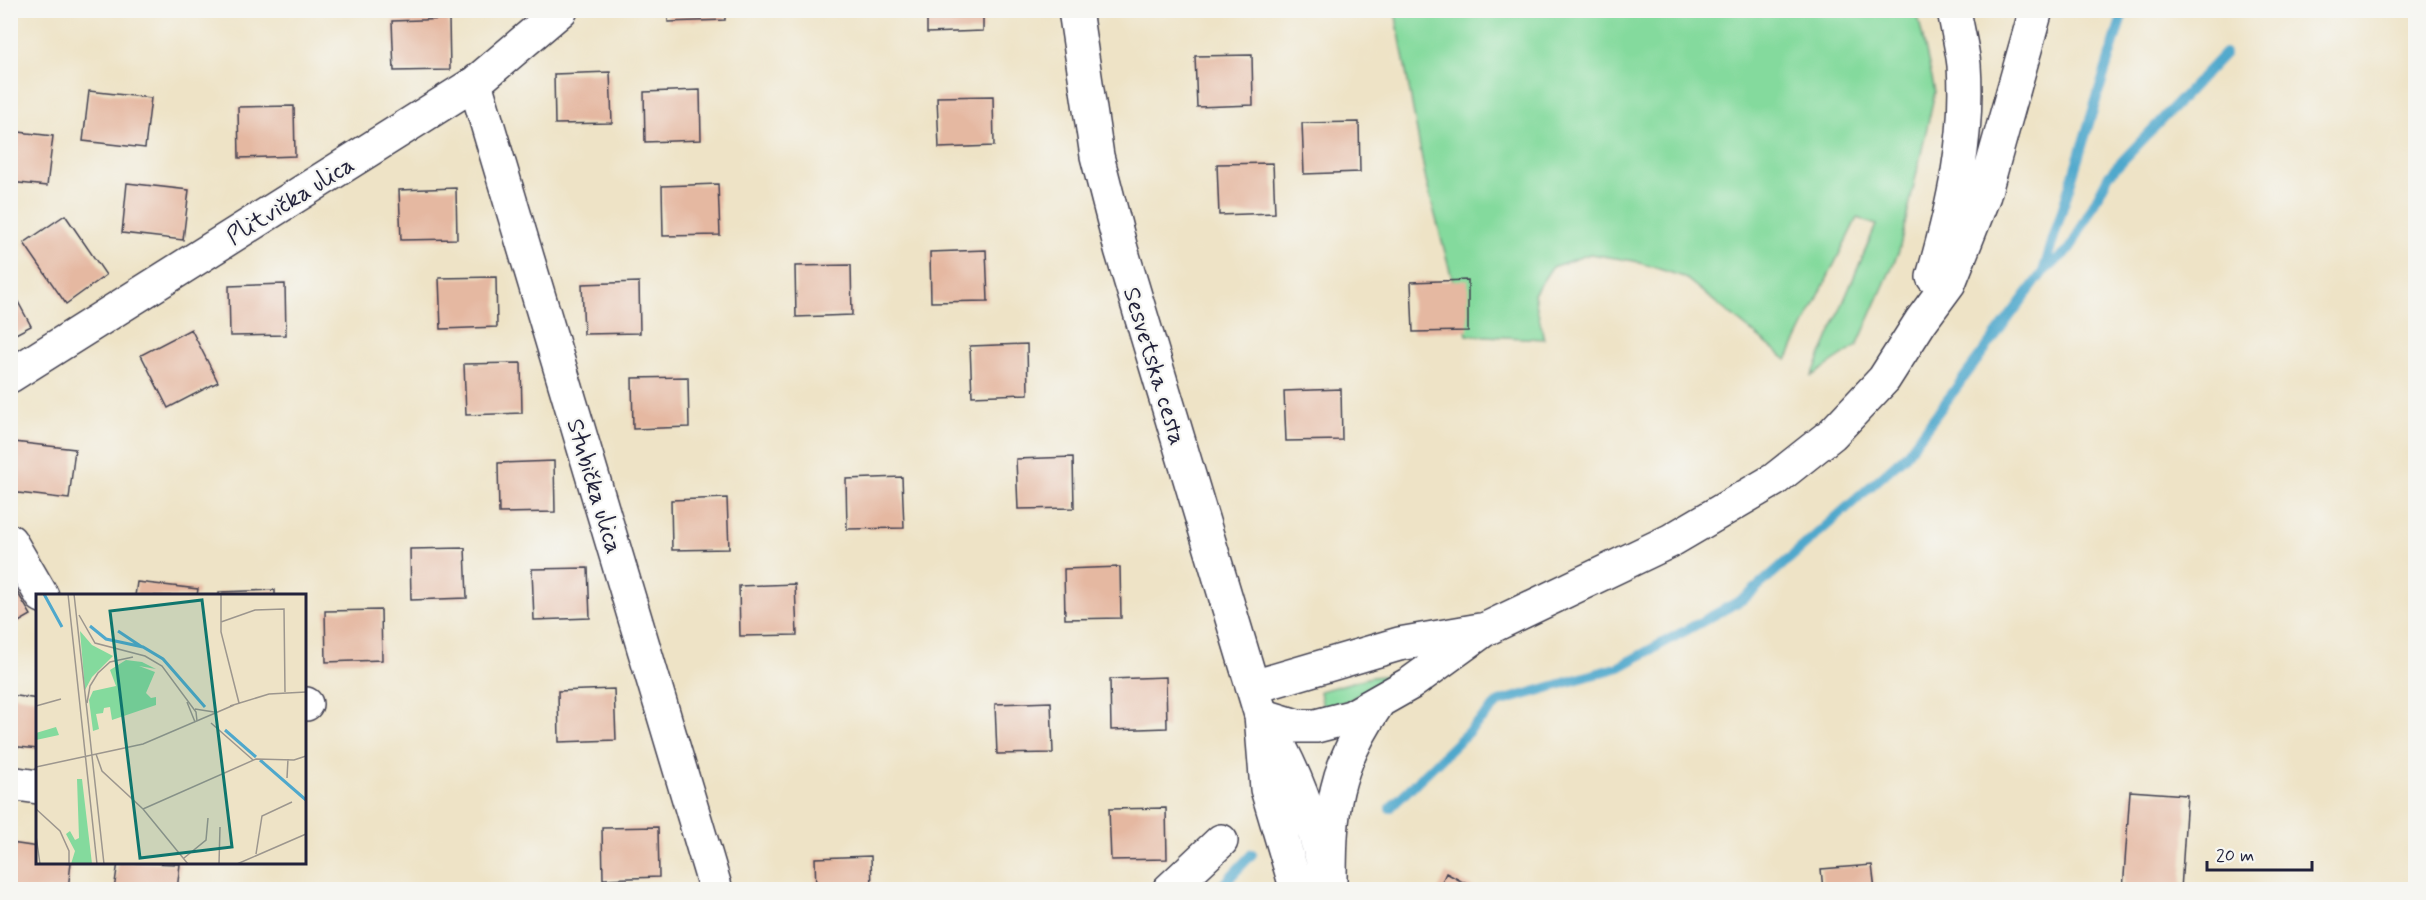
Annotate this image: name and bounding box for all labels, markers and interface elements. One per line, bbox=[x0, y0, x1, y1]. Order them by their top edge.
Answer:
street label: Plitvička ulica bbox=[221, 150, 360, 253]
street label: Sesvetska cesta bbox=[1115, 284, 1192, 449]
street label: Stubička ulica bbox=[558, 415, 629, 558]
inset map bbox=[36, 594, 306, 864]
scale bar bbox=[2207, 834, 2312, 872]
text: 20 m bbox=[2216, 844, 2254, 868]

